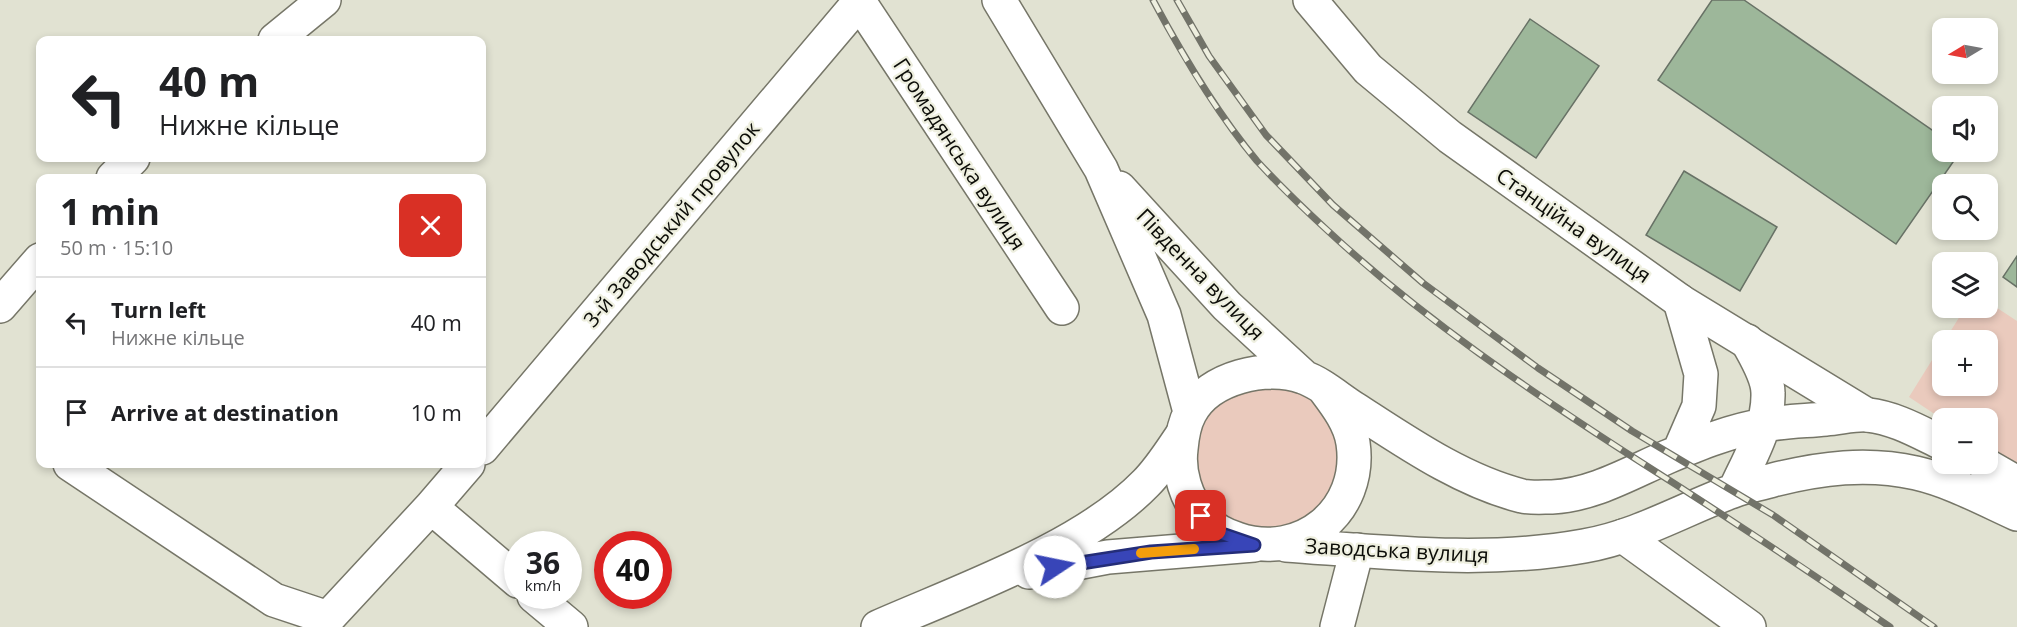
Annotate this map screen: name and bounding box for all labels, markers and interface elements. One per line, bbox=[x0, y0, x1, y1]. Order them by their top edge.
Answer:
north arrow bbox=[1932, 18, 1998, 84]
map controls bbox=[1932, 18, 1998, 474]
text: 40 m bbox=[159, 52, 259, 109]
street label: Громадянська вулиця bbox=[887, 53, 1033, 255]
icon: left bbox=[60, 60, 138, 138]
button: sound bbox=[1932, 96, 1998, 162]
text: Нижне кільце bbox=[159, 106, 339, 143]
street label: 3-й Заводський провулок bbox=[577, 115, 765, 333]
street label: Станційна вулиця bbox=[1491, 161, 1657, 289]
button: search bbox=[1932, 174, 1998, 240]
text: 1 min bbox=[60, 187, 160, 236]
button: close bbox=[399, 194, 462, 257]
street label: Південна вулиця bbox=[1131, 202, 1271, 346]
text: 50 m · 15:10 bbox=[60, 234, 173, 261]
button: layers bbox=[1932, 252, 1998, 318]
text: Turn left bbox=[111, 294, 206, 324]
icon: left bbox=[60, 306, 93, 339]
text: 40 m bbox=[411, 307, 462, 337]
text: Нижне кільце bbox=[111, 324, 245, 351]
button: + bbox=[1932, 330, 1998, 396]
icon: arrive bbox=[60, 396, 93, 429]
text: Arrive at destination bbox=[111, 397, 339, 427]
text: 10 m bbox=[411, 397, 462, 427]
button: − bbox=[1932, 408, 1998, 474]
pin bbox=[1175, 490, 1226, 541]
icon: arrive bbox=[1184, 499, 1217, 532]
speed limit sign: 40 bbox=[594, 531, 672, 609]
street label: Заводська вулиця bbox=[1304, 531, 1490, 569]
position arrow bbox=[1023, 535, 1087, 599]
text: 36 bbox=[526, 542, 560, 583]
text: km/h bbox=[525, 575, 561, 595]

